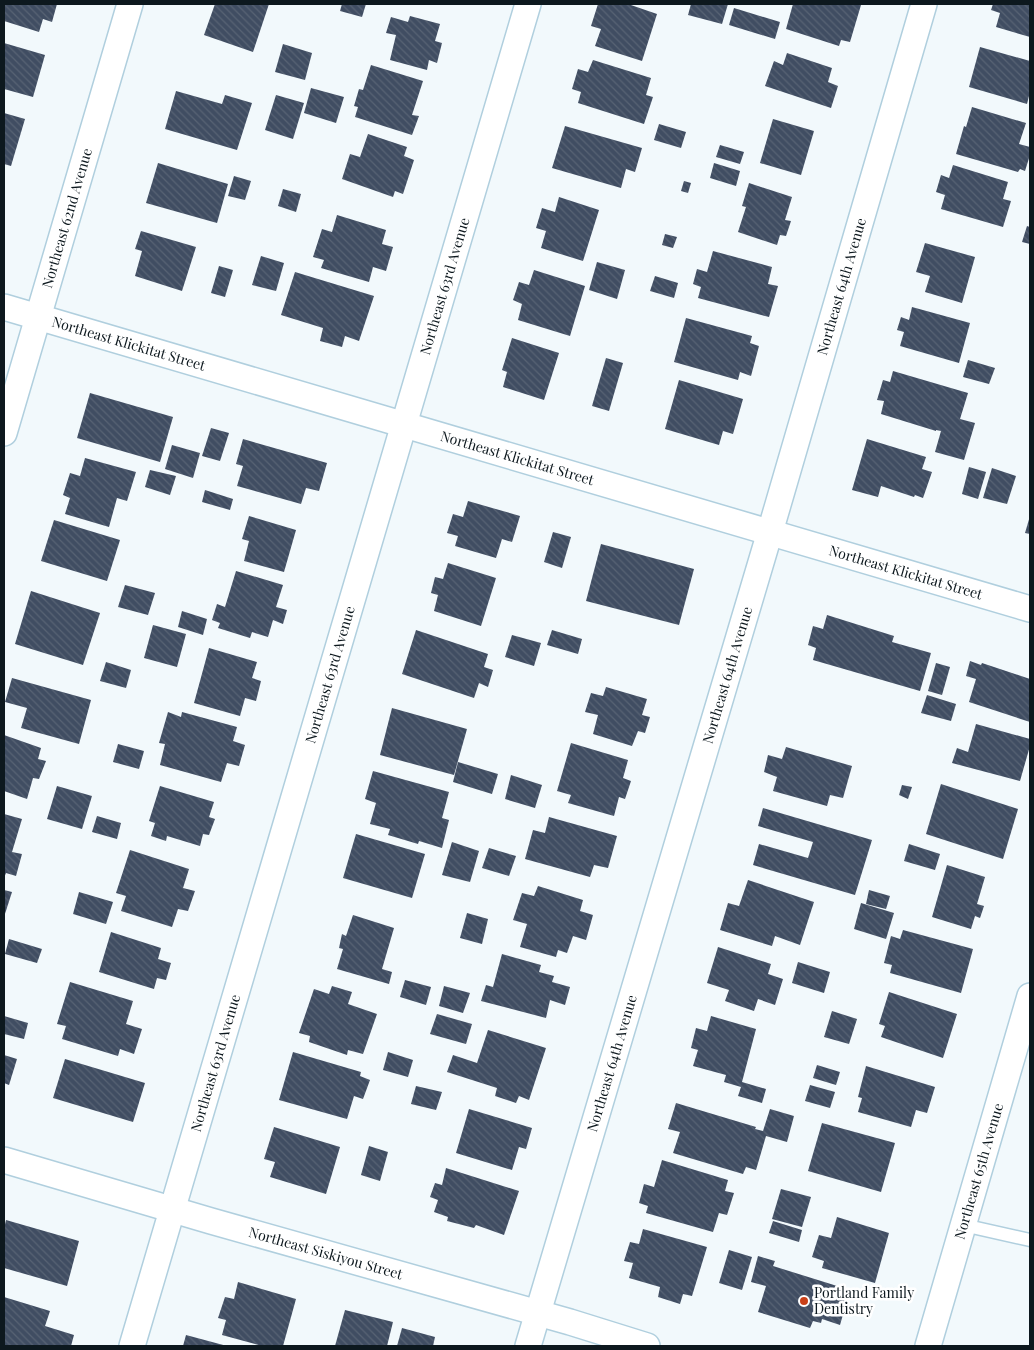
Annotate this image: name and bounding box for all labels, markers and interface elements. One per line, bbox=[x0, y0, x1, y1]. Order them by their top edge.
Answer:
street label: Northeast 62nd Avenue bbox=[37, 146, 96, 290]
street label: Northeast 63rd Avenue bbox=[415, 215, 473, 357]
street label: Northeast 64th Avenue bbox=[812, 215, 870, 357]
street label: Northeast Klickitat Street bbox=[50, 312, 209, 375]
street label: Northeast Klickitat Street bbox=[438, 426, 597, 489]
street label: Northeast Klickitat Street bbox=[827, 540, 986, 604]
street label: Northeast 63rd Avenue bbox=[300, 604, 359, 745]
street label: Northeast 64th Avenue bbox=[698, 604, 756, 746]
street label: Northeast 63rd Avenue bbox=[186, 992, 244, 1134]
street label: Northeast 64th Avenue bbox=[582, 992, 641, 1134]
street label: Northeast 65th Avenue bbox=[950, 1101, 1007, 1241]
street label: Northeast Siskiyou Street bbox=[247, 1222, 406, 1284]
place label: Portland Family Dentistry bbox=[814, 1283, 914, 1318]
marker: Portland Family Dentistry bbox=[798, 1295, 810, 1307]

